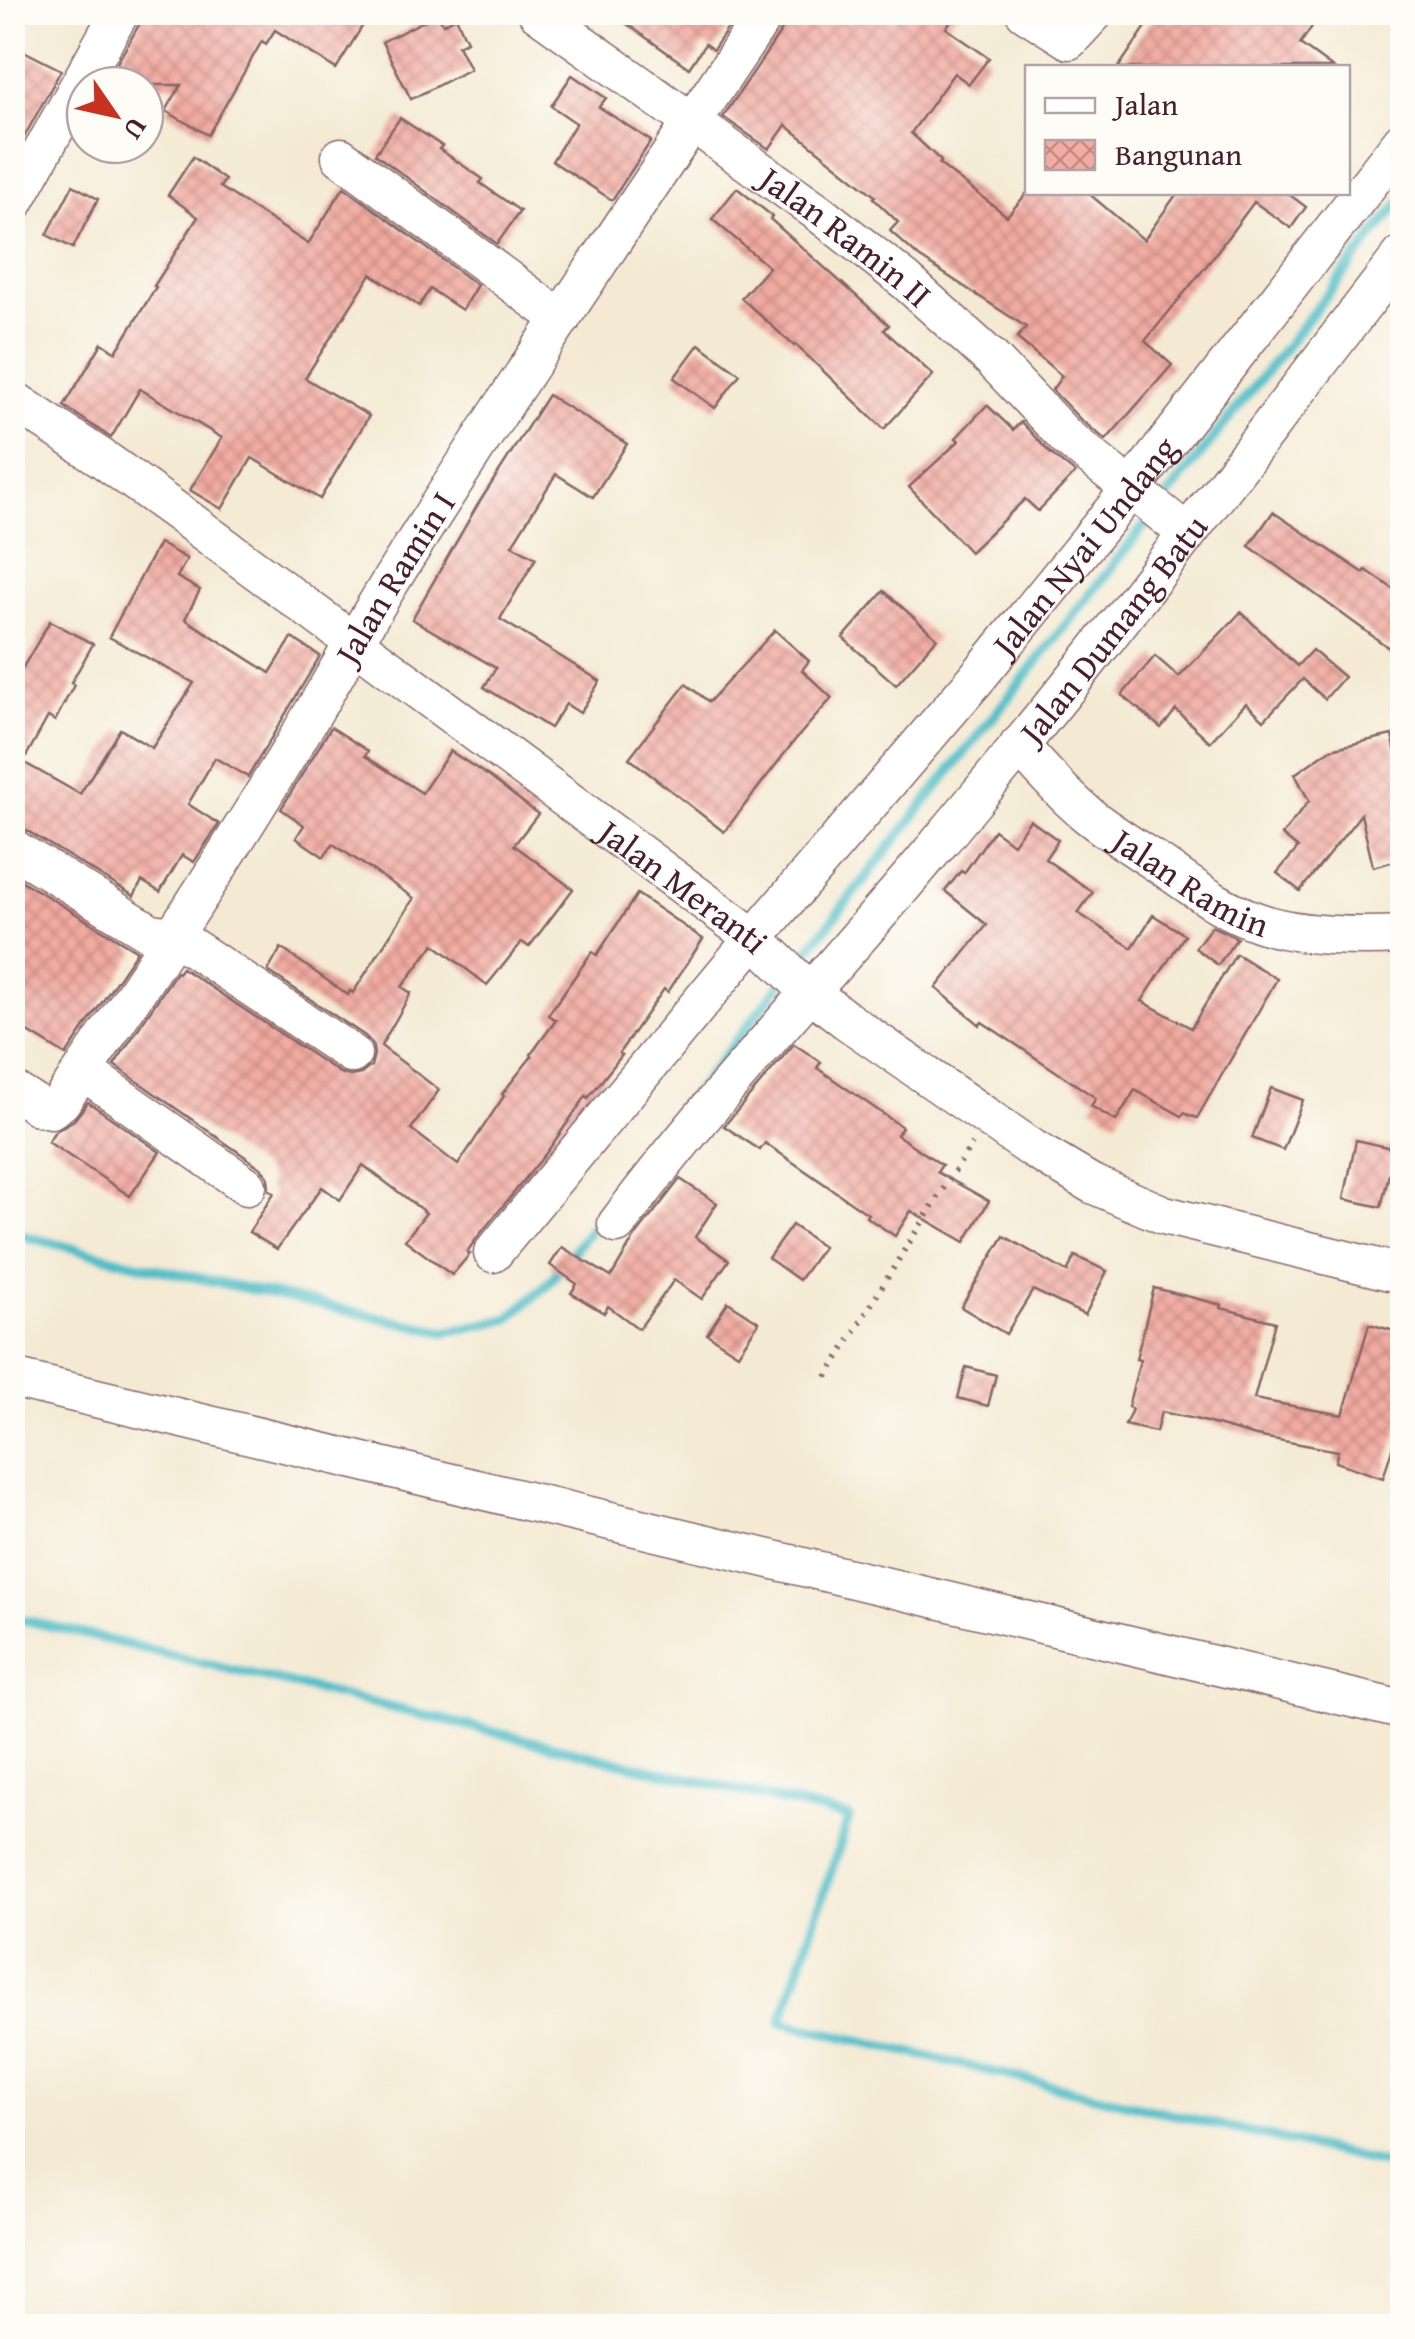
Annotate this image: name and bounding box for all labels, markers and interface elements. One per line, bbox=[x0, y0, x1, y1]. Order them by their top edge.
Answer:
north arrow bbox=[65, 65, 165, 165]
legend bbox=[1025, 65, 1350, 195]
text: Jalan bbox=[1111, 82, 1178, 126]
text: U bbox=[114, 110, 158, 149]
text: Bangunan bbox=[1115, 132, 1242, 176]
street label: Jalan Ramin II bbox=[747, 151, 944, 319]
street label: Jalan Nyai Undang bbox=[977, 424, 1189, 670]
street label: Jalan Ramin I bbox=[320, 481, 467, 677]
street label: Jalan Dumang Batu bbox=[1004, 503, 1219, 757]
street label: Jalan Meranti bbox=[585, 804, 781, 965]
street label: Jalan Ramin bbox=[1099, 813, 1277, 950]

